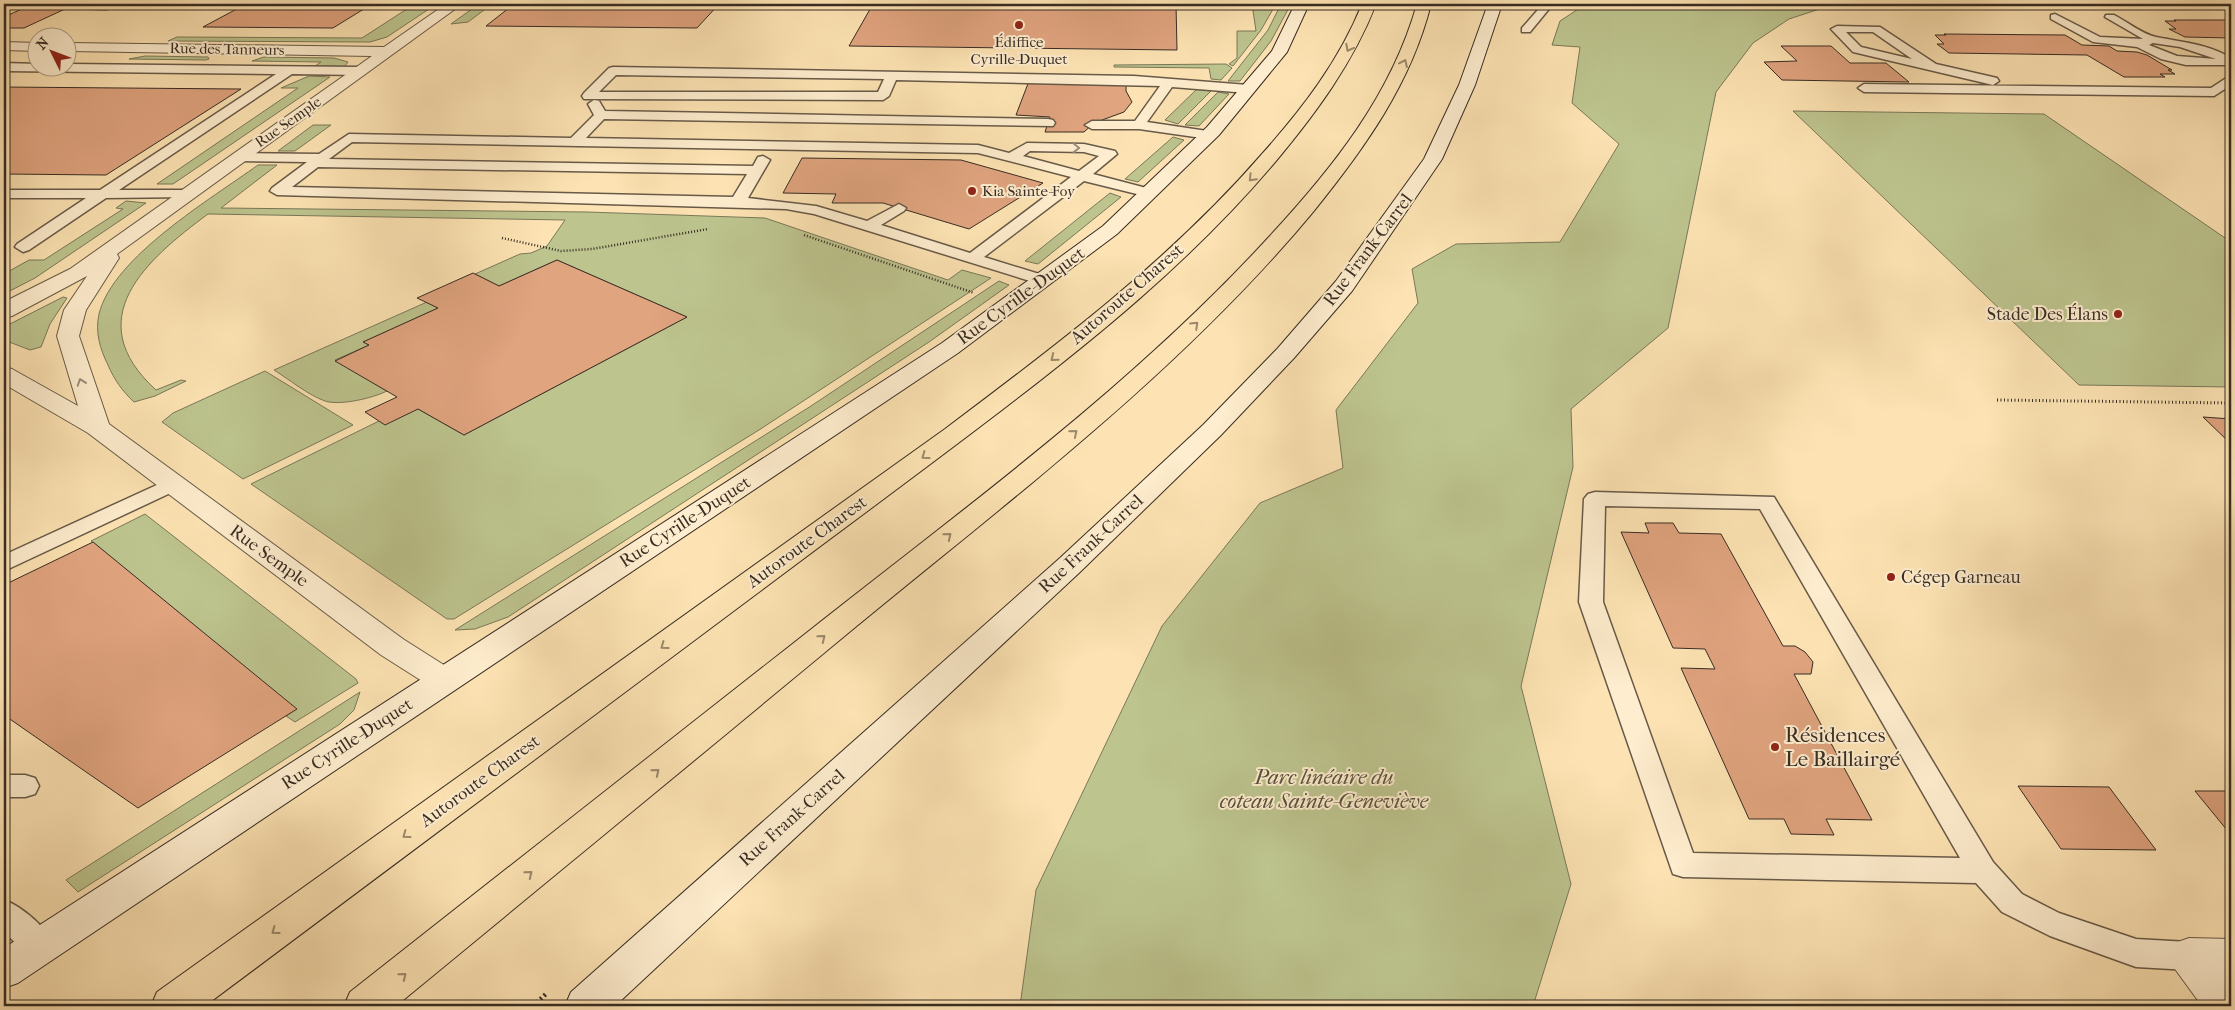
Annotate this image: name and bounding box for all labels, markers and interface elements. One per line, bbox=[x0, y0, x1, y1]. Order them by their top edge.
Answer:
marker: Édiffice Cyrille-Duquet bbox=[1013, 19, 1025, 31]
north arrow bbox=[28, 28, 78, 78]
place label: Édiffice Cyrille-Duquet bbox=[970, 33, 1068, 68]
text: N bbox=[33, 34, 53, 53]
street label: Rue des Tanneurs bbox=[169, 39, 285, 59]
one-way arrow bbox=[1345, 43, 1355, 52]
one-way arrow bbox=[1398, 59, 1408, 68]
street label: Rue Semple bbox=[251, 92, 325, 151]
one-way arrow bbox=[1072, 143, 1080, 154]
one-way arrow bbox=[1249, 172, 1258, 181]
place label: Kia Sainte-Foy bbox=[982, 182, 1076, 200]
marker: Kia Sainte-Foy bbox=[966, 185, 978, 197]
street label: Rue Frank-Carrel bbox=[1319, 190, 1417, 310]
street label: Autoroute Charest bbox=[1065, 239, 1188, 349]
street label: Rue Cyrille-Duquet bbox=[953, 242, 1089, 349]
place label: Stade Des Élans bbox=[1987, 303, 2108, 325]
marker: Stade Des Élans bbox=[2112, 308, 2124, 320]
one-way arrow bbox=[1190, 322, 1199, 331]
one-way arrow bbox=[1051, 352, 1060, 360]
one-way arrow bbox=[77, 378, 87, 387]
one-way arrow bbox=[1069, 429, 1078, 438]
one-way arrow bbox=[921, 450, 930, 459]
street label: Rue Cyrille-Duquet bbox=[615, 471, 755, 572]
street label: Rue Frank-Carrel bbox=[1034, 490, 1148, 598]
street label: Autoroute Charest bbox=[742, 491, 871, 593]
street label: Rue Semple bbox=[226, 520, 313, 592]
one-way arrow bbox=[943, 532, 952, 541]
place label: Cégep Garneau bbox=[1901, 567, 2021, 588]
marker: Cégep Garneau bbox=[1885, 571, 1897, 583]
one-way arrow bbox=[816, 635, 825, 643]
one-way arrow bbox=[660, 640, 670, 649]
street label: Rue Cyrille-Duquet bbox=[277, 693, 417, 794]
place label: Résidences Le Baillairgé bbox=[1785, 723, 1900, 771]
street label: Autoroute Charest bbox=[415, 730, 544, 832]
marker: Résidences Le Baillairgé bbox=[1769, 741, 1781, 753]
street label: Rue Frank-Carrel bbox=[735, 765, 849, 871]
park label: Parc linéaire du coteau Sainte-Geneviève bbox=[1220, 765, 1429, 813]
one-way arrow bbox=[650, 769, 659, 777]
one-way arrow bbox=[402, 829, 412, 838]
one-way arrow bbox=[523, 871, 532, 879]
one-way arrow bbox=[271, 925, 281, 934]
one-way arrow bbox=[397, 973, 406, 981]

